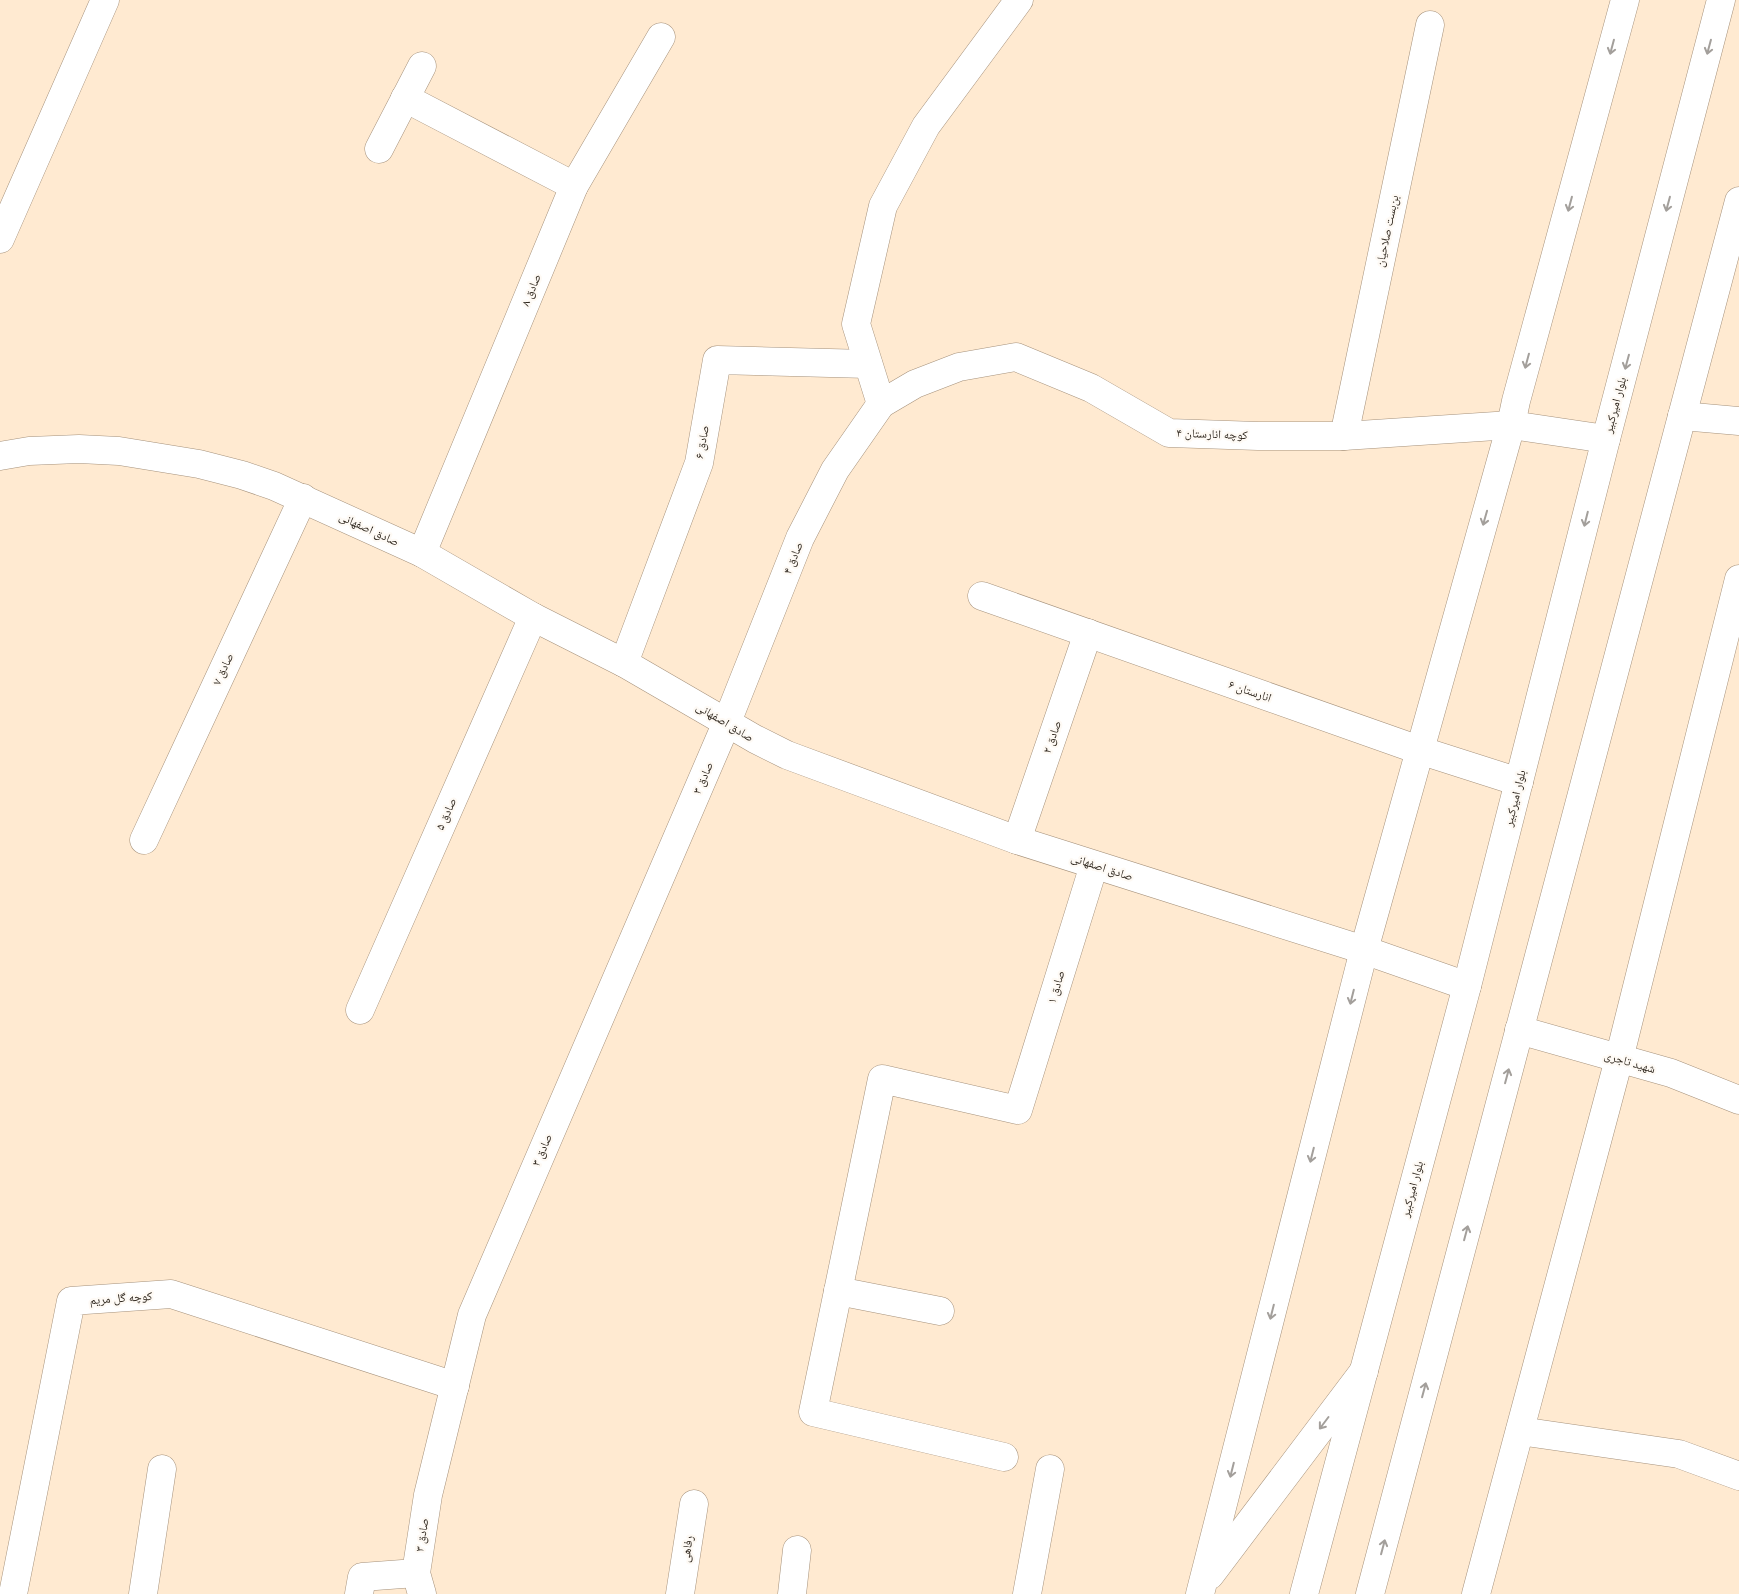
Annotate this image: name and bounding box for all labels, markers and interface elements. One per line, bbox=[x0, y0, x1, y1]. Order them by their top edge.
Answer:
one-way arrow bbox=[1607, 39, 1617, 55]
one-way arrow bbox=[1704, 39, 1713, 55]
street label: بن‌بست صلاحیان bbox=[1372, 194, 1402, 268]
one-way arrow bbox=[1564, 195, 1574, 211]
one-way arrow bbox=[1662, 196, 1672, 212]
street label: صادق ۸ bbox=[517, 271, 544, 308]
one-way arrow bbox=[1522, 352, 1531, 368]
one-way arrow bbox=[1621, 353, 1631, 369]
street label: بلوار امیرکبیر bbox=[1600, 375, 1630, 436]
street label: صادق ۶ bbox=[691, 424, 712, 460]
street label: کوچه انارستان ۴ bbox=[1176, 425, 1248, 442]
street label: صادق اصفهانی bbox=[337, 508, 402, 549]
one-way arrow bbox=[1480, 509, 1489, 525]
one-way arrow bbox=[1581, 510, 1590, 526]
street label: صادق ۴ bbox=[779, 539, 806, 576]
street label: صادق ۷ bbox=[209, 650, 236, 687]
street label: انارستان ۶ bbox=[1227, 676, 1274, 705]
street label: صادق اصفهانی bbox=[694, 699, 757, 745]
street label: صادق ۲ bbox=[1039, 718, 1064, 755]
street label: صادق ۳ bbox=[689, 759, 716, 796]
street label: بلوار امیرکبیر bbox=[1500, 768, 1529, 829]
street label: صادق ۵ bbox=[432, 795, 459, 832]
street label: صادق اصفهانی bbox=[1069, 849, 1135, 884]
street label: صادق ۱ bbox=[1043, 969, 1068, 1005]
one-way arrow bbox=[1347, 989, 1356, 1005]
street label: شهید تاجری bbox=[1603, 1047, 1658, 1076]
one-way arrow bbox=[1503, 1068, 1513, 1084]
street label: صادق ۳ bbox=[528, 1131, 555, 1168]
one-way arrow bbox=[1307, 1146, 1316, 1162]
street label: بلوار امیرکبیر bbox=[1397, 1159, 1427, 1220]
one-way arrow bbox=[1462, 1225, 1471, 1241]
street label: کوچه گل مریم bbox=[89, 1288, 153, 1308]
one-way arrow bbox=[1267, 1304, 1276, 1320]
one-way arrow bbox=[1420, 1382, 1429, 1398]
one-way arrow bbox=[1319, 1416, 1329, 1430]
one-way arrow bbox=[1226, 1461, 1236, 1477]
street label: صادق ۳ bbox=[411, 1517, 432, 1553]
street label: رفاهی bbox=[677, 1534, 696, 1563]
one-way arrow bbox=[1378, 1539, 1388, 1555]

